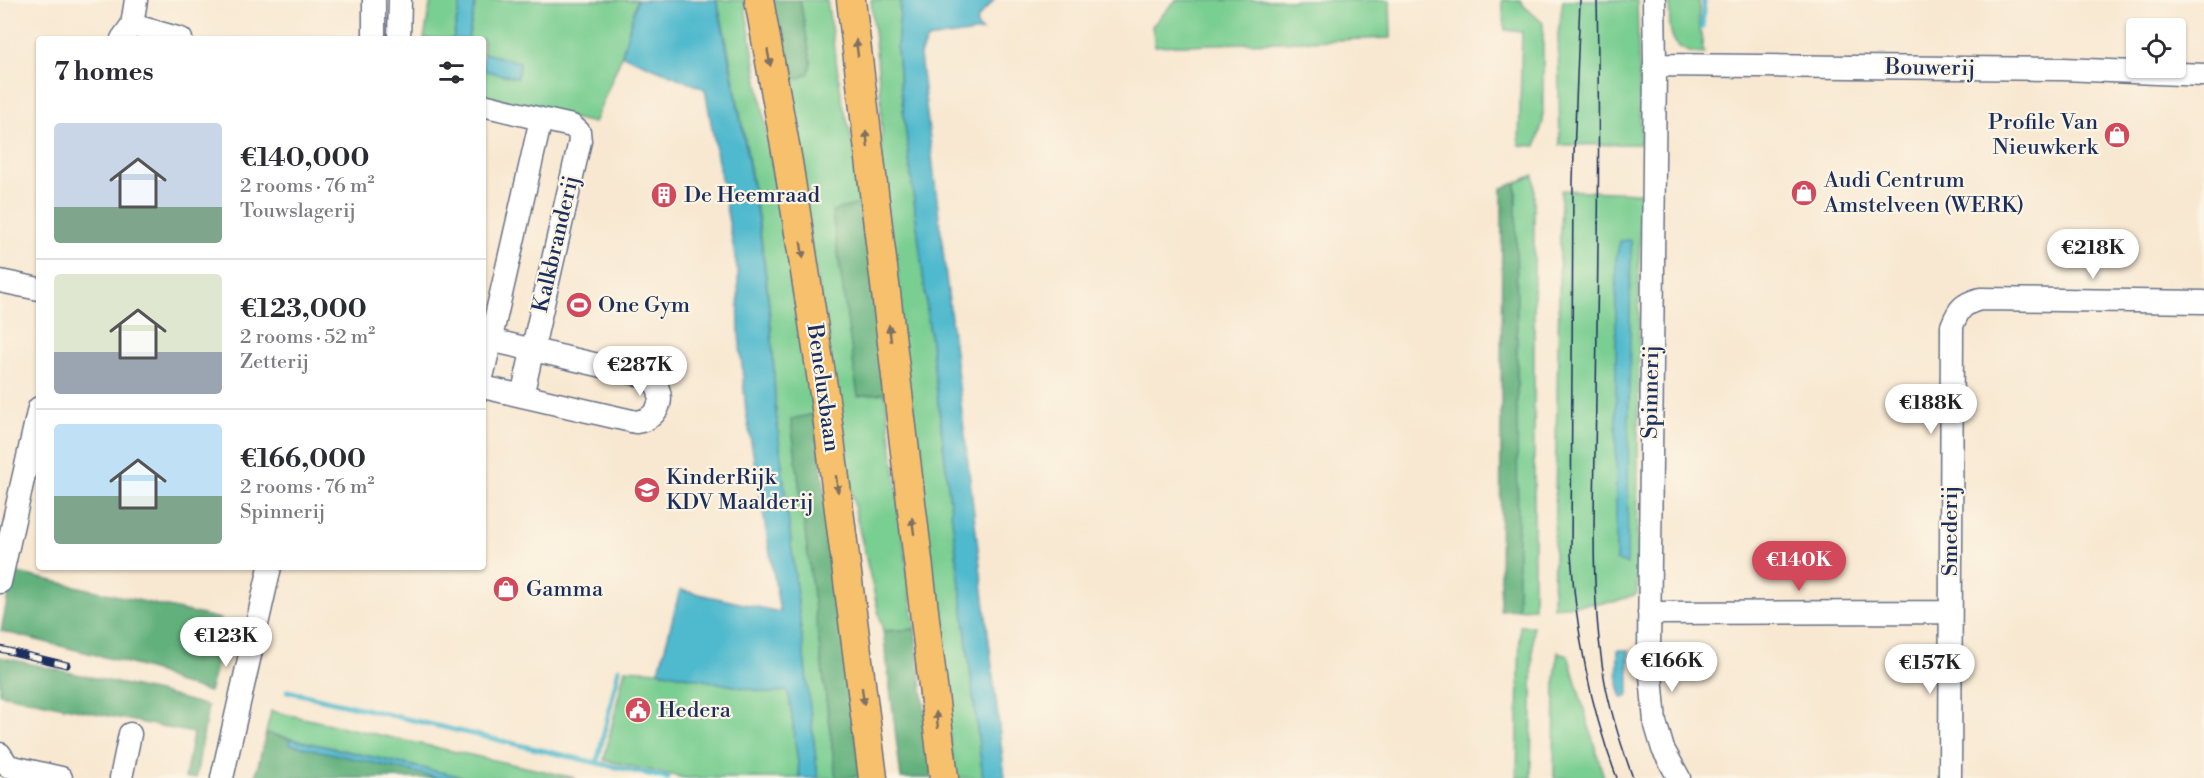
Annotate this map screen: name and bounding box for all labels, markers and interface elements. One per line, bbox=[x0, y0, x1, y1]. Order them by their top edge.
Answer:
map controls bbox=[2126, 18, 2186, 78]
button: locate bbox=[2126, 18, 2186, 78]
one-way arrow bbox=[852, 38, 861, 57]
one-way arrow bbox=[765, 48, 774, 67]
street label: Bouwerij bbox=[1884, 54, 1975, 82]
text: 7 homes bbox=[54, 56, 154, 88]
icon: filters bbox=[435, 56, 468, 89]
place label: Profile Van Nieuwkerk bbox=[1988, 109, 2100, 161]
shop icon: Profile Van Nieuwkerk bbox=[2102, 120, 2132, 150]
one-way arrow bbox=[862, 130, 872, 149]
text: €140,000 bbox=[240, 142, 369, 174]
icon: home bbox=[102, 147, 174, 219]
place label: Audi Centrum Amstelveen (WERK) bbox=[1823, 167, 2024, 219]
street label: Kalkbranderij bbox=[527, 173, 585, 315]
text: 2 rooms · 76 m² bbox=[240, 174, 374, 199]
shop icon: Audi Centrum Amstelveen (WERK) bbox=[1789, 178, 1819, 208]
building icon: De Heemraad bbox=[649, 180, 679, 210]
place label: De Heemraad bbox=[684, 182, 821, 209]
text: Touwslagerij bbox=[240, 199, 356, 224]
pin: €218K bbox=[2051, 229, 2135, 280]
text: €218K bbox=[2061, 236, 2125, 261]
one-way arrow bbox=[797, 240, 806, 259]
sports icon: One Gym bbox=[564, 290, 594, 320]
place label: One Gym bbox=[598, 292, 690, 319]
text: €123,000 bbox=[240, 293, 367, 325]
icon: home bbox=[102, 298, 174, 370]
street label: Beneluxbaan bbox=[801, 321, 845, 454]
one-way arrow bbox=[885, 323, 894, 342]
text: 2 rooms · 52 m² bbox=[240, 325, 375, 350]
street label: Spinnerij bbox=[1637, 345, 1665, 439]
pin: €287K bbox=[598, 346, 682, 397]
text: Zetterij bbox=[240, 350, 309, 375]
text: €287K bbox=[607, 353, 673, 378]
pin: €188K bbox=[1889, 384, 1973, 435]
text: €188K bbox=[1899, 391, 1963, 416]
text: €166,000 bbox=[240, 443, 366, 475]
icon: home bbox=[102, 448, 174, 520]
place label: KinderRijk KDV Maalderij bbox=[666, 464, 814, 516]
text: 2 rooms · 76 m² bbox=[240, 475, 374, 500]
school or university icon: KinderRijk KDV Maalderij bbox=[632, 475, 662, 505]
one-way arrow bbox=[832, 475, 841, 494]
street label: Smederij bbox=[1937, 486, 1964, 576]
text: Spinnerij bbox=[240, 500, 325, 525]
one-way arrow bbox=[908, 517, 918, 536]
pin: €140K bbox=[1757, 541, 1841, 592]
text: €140K bbox=[1766, 548, 1832, 573]
shop icon: Gamma bbox=[491, 574, 521, 604]
place label: Gamma bbox=[526, 576, 604, 603]
pin: €123K bbox=[184, 617, 268, 668]
text: €123K bbox=[194, 624, 258, 649]
pin: €166K bbox=[1630, 642, 1714, 693]
pin: €157K bbox=[1888, 644, 1972, 695]
text: €166K bbox=[1640, 649, 1704, 674]
text: €157K bbox=[1899, 651, 1961, 676]
one-way arrow bbox=[859, 687, 868, 706]
public building icon: Hedera bbox=[623, 695, 653, 725]
place label: Hedera bbox=[658, 697, 732, 724]
one-way arrow bbox=[932, 710, 941, 729]

